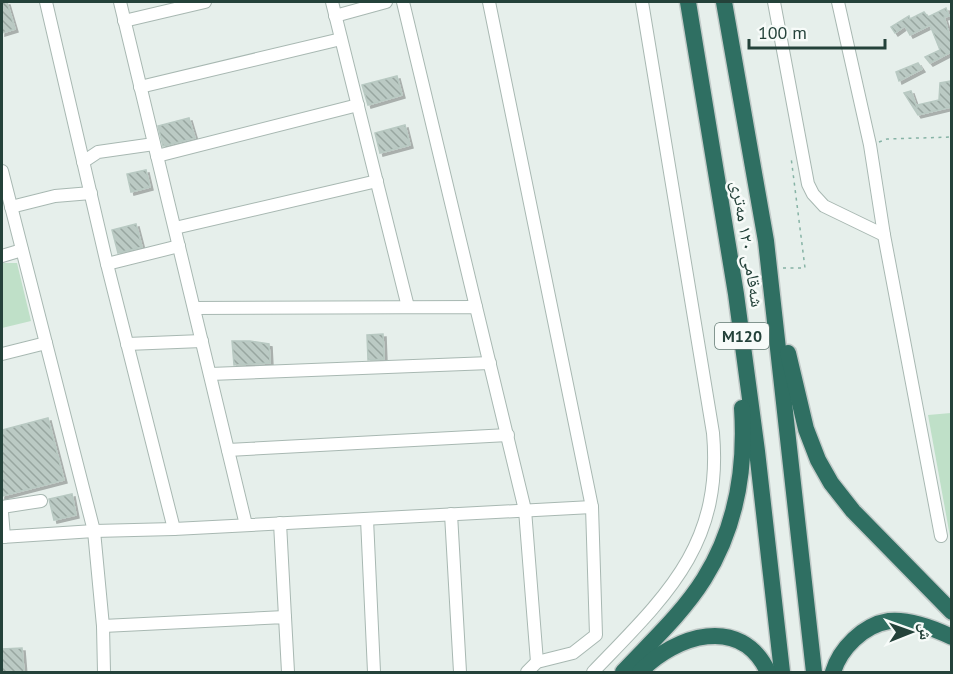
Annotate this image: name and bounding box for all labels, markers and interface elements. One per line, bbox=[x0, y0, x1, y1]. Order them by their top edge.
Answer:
scale bar bbox=[749, 12, 886, 50]
text: 100 m bbox=[758, 21, 807, 44]
street label: شەقامی ١٢٠ مەتری bbox=[727, 179, 769, 309]
road number: M120 bbox=[715, 323, 769, 349]
north arrow bbox=[881, 602, 941, 662]
text: ش bbox=[916, 623, 936, 640]

